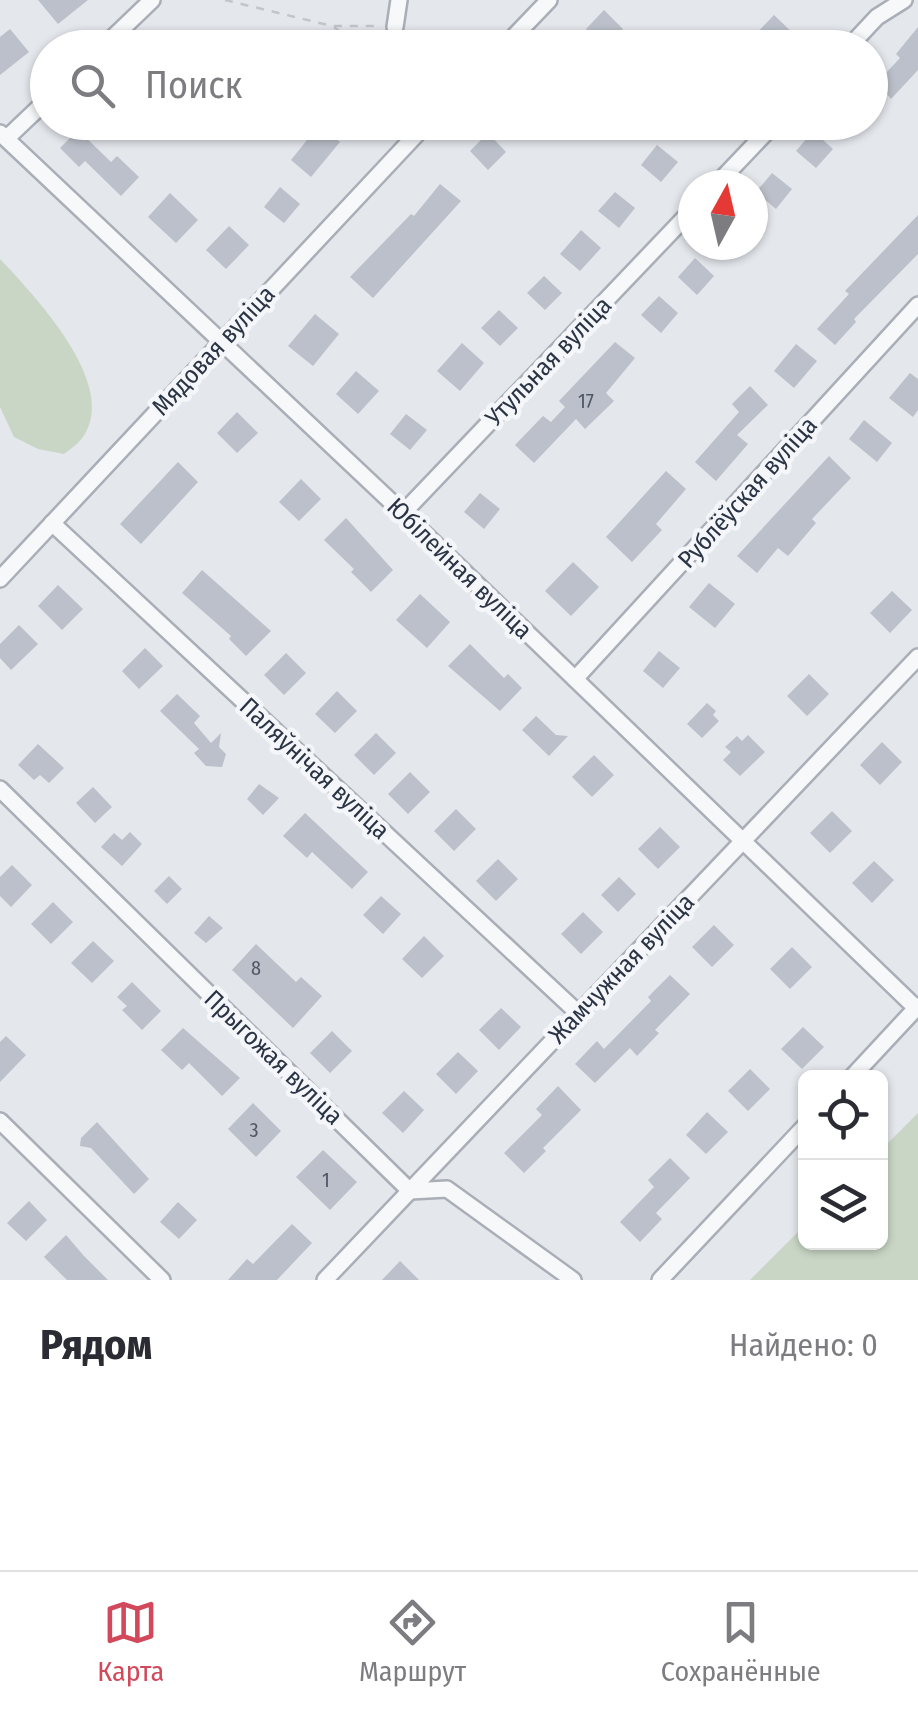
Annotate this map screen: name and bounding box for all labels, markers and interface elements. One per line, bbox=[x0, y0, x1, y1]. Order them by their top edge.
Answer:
search box bbox=[30, 30, 888, 140]
icon: search bbox=[65, 58, 120, 113]
text: Поиск bbox=[145, 62, 242, 108]
north arrow bbox=[678, 170, 768, 260]
street label: Мядовая вуліца bbox=[146, 280, 281, 422]
street label: Утульная вуліца bbox=[479, 291, 618, 433]
house number: 17 bbox=[578, 389, 594, 413]
street label: Рублёўская вуліца bbox=[672, 411, 824, 575]
street label: Юбілейная вуліца bbox=[381, 492, 538, 645]
street label: Паляўнічая вуліца bbox=[233, 692, 395, 846]
street label: Жамчужная вуліца bbox=[543, 888, 701, 1050]
house number: 8 bbox=[251, 956, 261, 980]
street label: Прыгожая вуліца bbox=[198, 984, 349, 1131]
map controls bbox=[798, 1070, 888, 1250]
button: locate bbox=[798, 1070, 888, 1160]
house number: 3 bbox=[249, 1118, 259, 1142]
button: layers bbox=[798, 1160, 888, 1250]
house number: 1 bbox=[322, 1168, 330, 1192]
text: Рядом bbox=[40, 1320, 152, 1370]
text: Найдено: 0 bbox=[729, 1326, 878, 1364]
tab: Карта bbox=[97, 1595, 164, 1688]
tab: Маршрут bbox=[359, 1595, 466, 1688]
tab: Сохранённые bbox=[661, 1595, 821, 1688]

